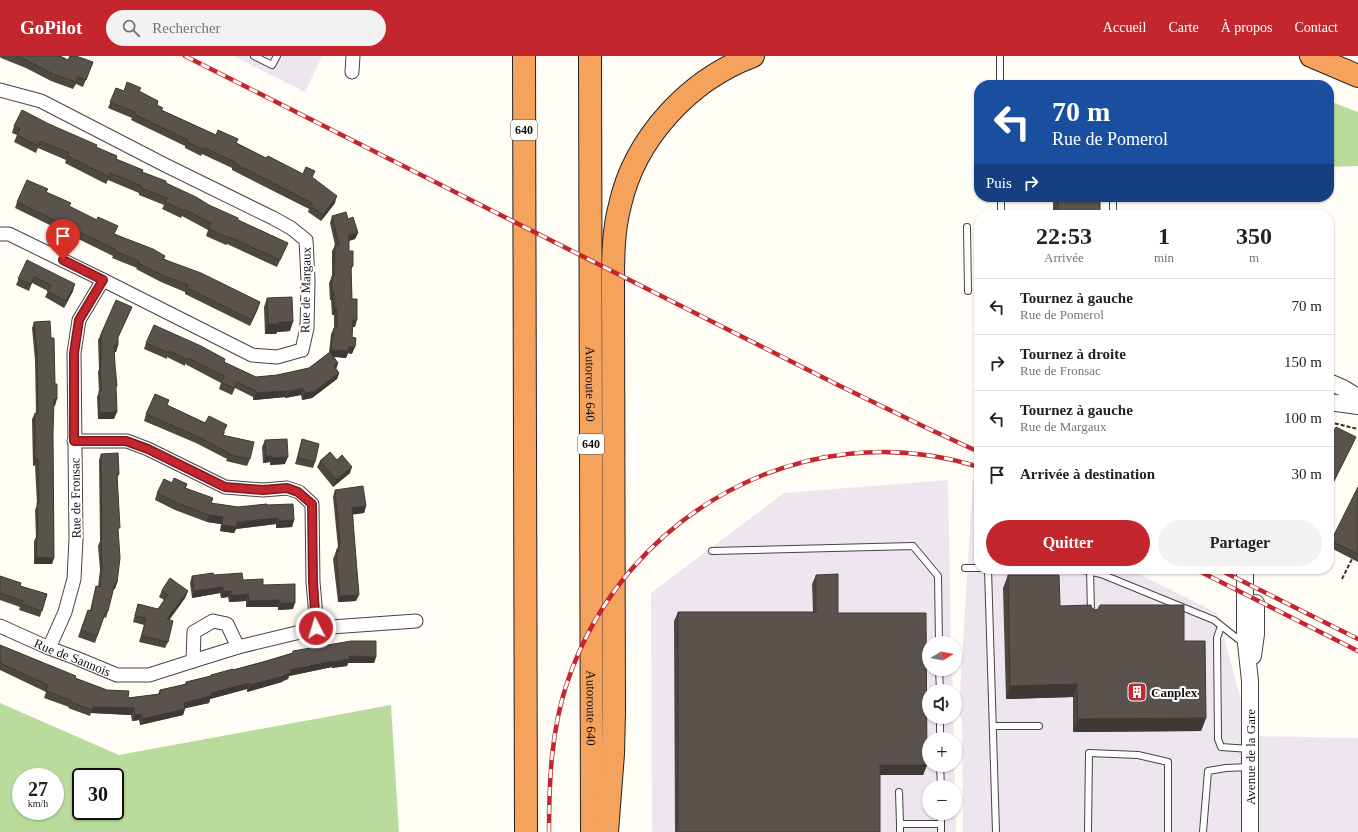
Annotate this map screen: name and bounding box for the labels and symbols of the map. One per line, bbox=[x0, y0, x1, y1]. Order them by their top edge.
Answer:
road number: 640 bbox=[511, 120, 537, 140]
pin bbox=[46, 219, 80, 260]
street label: Rue de Margaux bbox=[297, 246, 314, 333]
street label: Autoroute 640 bbox=[583, 346, 598, 422]
road number: 640 bbox=[578, 434, 604, 454]
street label: Rue de Fronsac bbox=[67, 457, 84, 539]
position arrow bbox=[295, 607, 337, 649]
street label: Rue de Sannois bbox=[32, 635, 113, 680]
north arrow bbox=[922, 636, 962, 676]
street label: Autoroute 640 bbox=[584, 670, 599, 746]
building icon: Canplex bbox=[1126, 681, 1148, 703]
place label: Canplex bbox=[1151, 685, 1198, 700]
street label: Avenue de la Gare bbox=[1243, 709, 1258, 805]
speed limit sign: 30 bbox=[72, 768, 124, 820]

